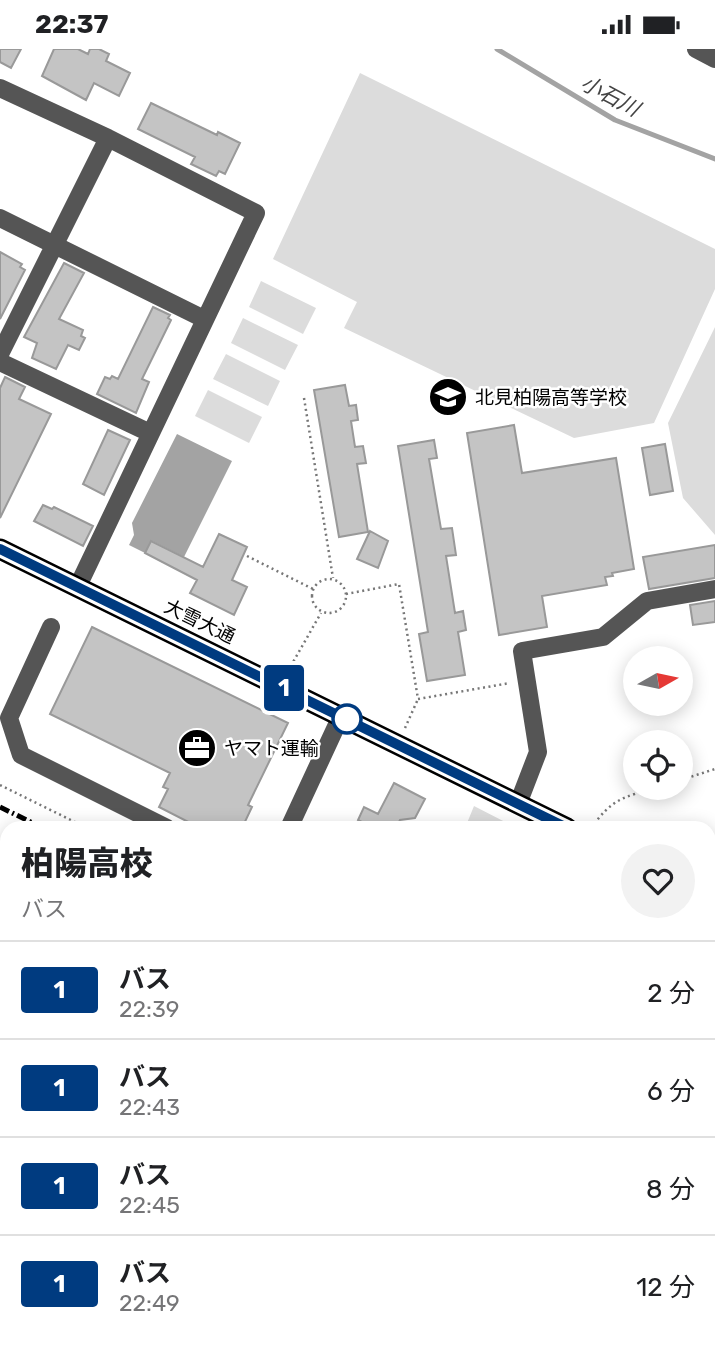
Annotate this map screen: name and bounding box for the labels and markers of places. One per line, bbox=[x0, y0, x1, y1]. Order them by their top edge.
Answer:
school or university icon: 北見柏陽高等学校 bbox=[427, 376, 469, 418]
place label: 北見柏陽高等学校 bbox=[475, 386, 627, 409]
unlabelled marker bbox=[332, 704, 362, 734]
office icon: ヤマト運輸 bbox=[176, 727, 218, 769]
place label: ヤマト運輸 bbox=[224, 737, 319, 760]

